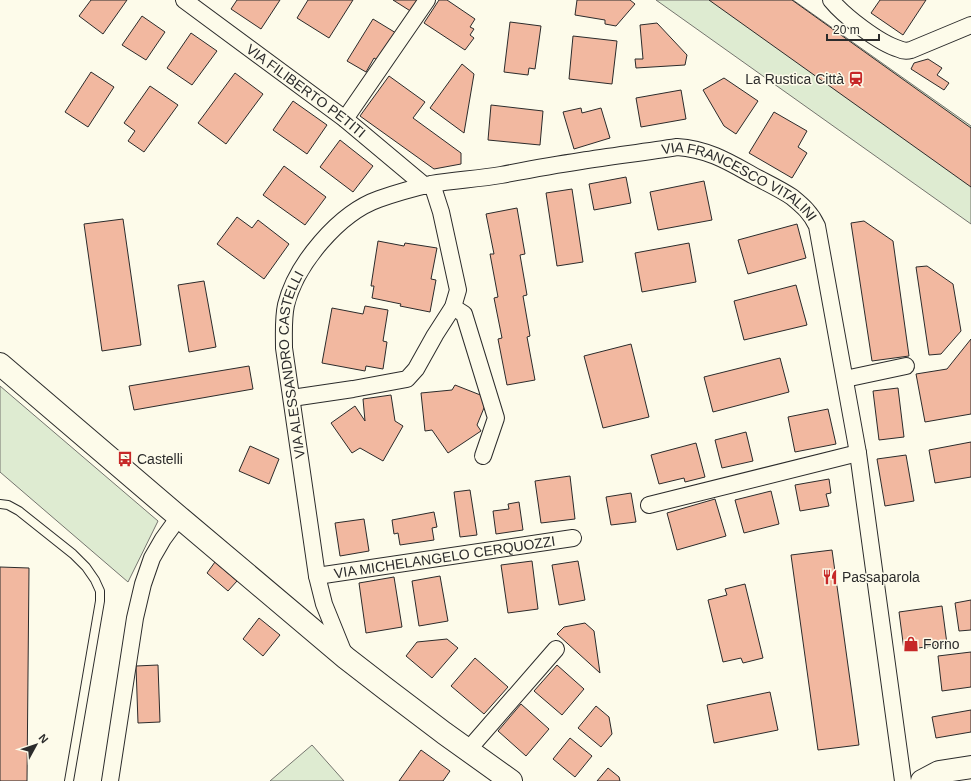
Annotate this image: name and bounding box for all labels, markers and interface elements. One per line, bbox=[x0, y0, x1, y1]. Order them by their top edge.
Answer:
scale bar bbox=[827, 16, 879, 42]
text: 20 m bbox=[833, 23, 860, 37]
street label: VIA FILIBERTO PETITI bbox=[243, 41, 369, 141]
station icon: La Rustica Città bbox=[847, 70, 865, 88]
place label: La Rustica Città bbox=[745, 71, 844, 87]
street label: VIA FRANCESCO VITALINI bbox=[660, 139, 820, 224]
street label: VIA ALESSANDRO CASTELLI bbox=[276, 268, 308, 460]
bus stop icon: Castelli bbox=[116, 450, 134, 468]
place label: Castelli bbox=[137, 451, 183, 467]
street label: VIA MICHELANGELO CERQUOZZI bbox=[333, 533, 556, 581]
restaurant icon: Passaparola bbox=[821, 568, 839, 586]
place label: Passaparola bbox=[842, 569, 920, 585]
shop icon: Forno bbox=[902, 635, 920, 653]
place label: Forno bbox=[923, 636, 960, 652]
north arrow bbox=[16, 725, 56, 765]
text: N bbox=[37, 732, 51, 746]

